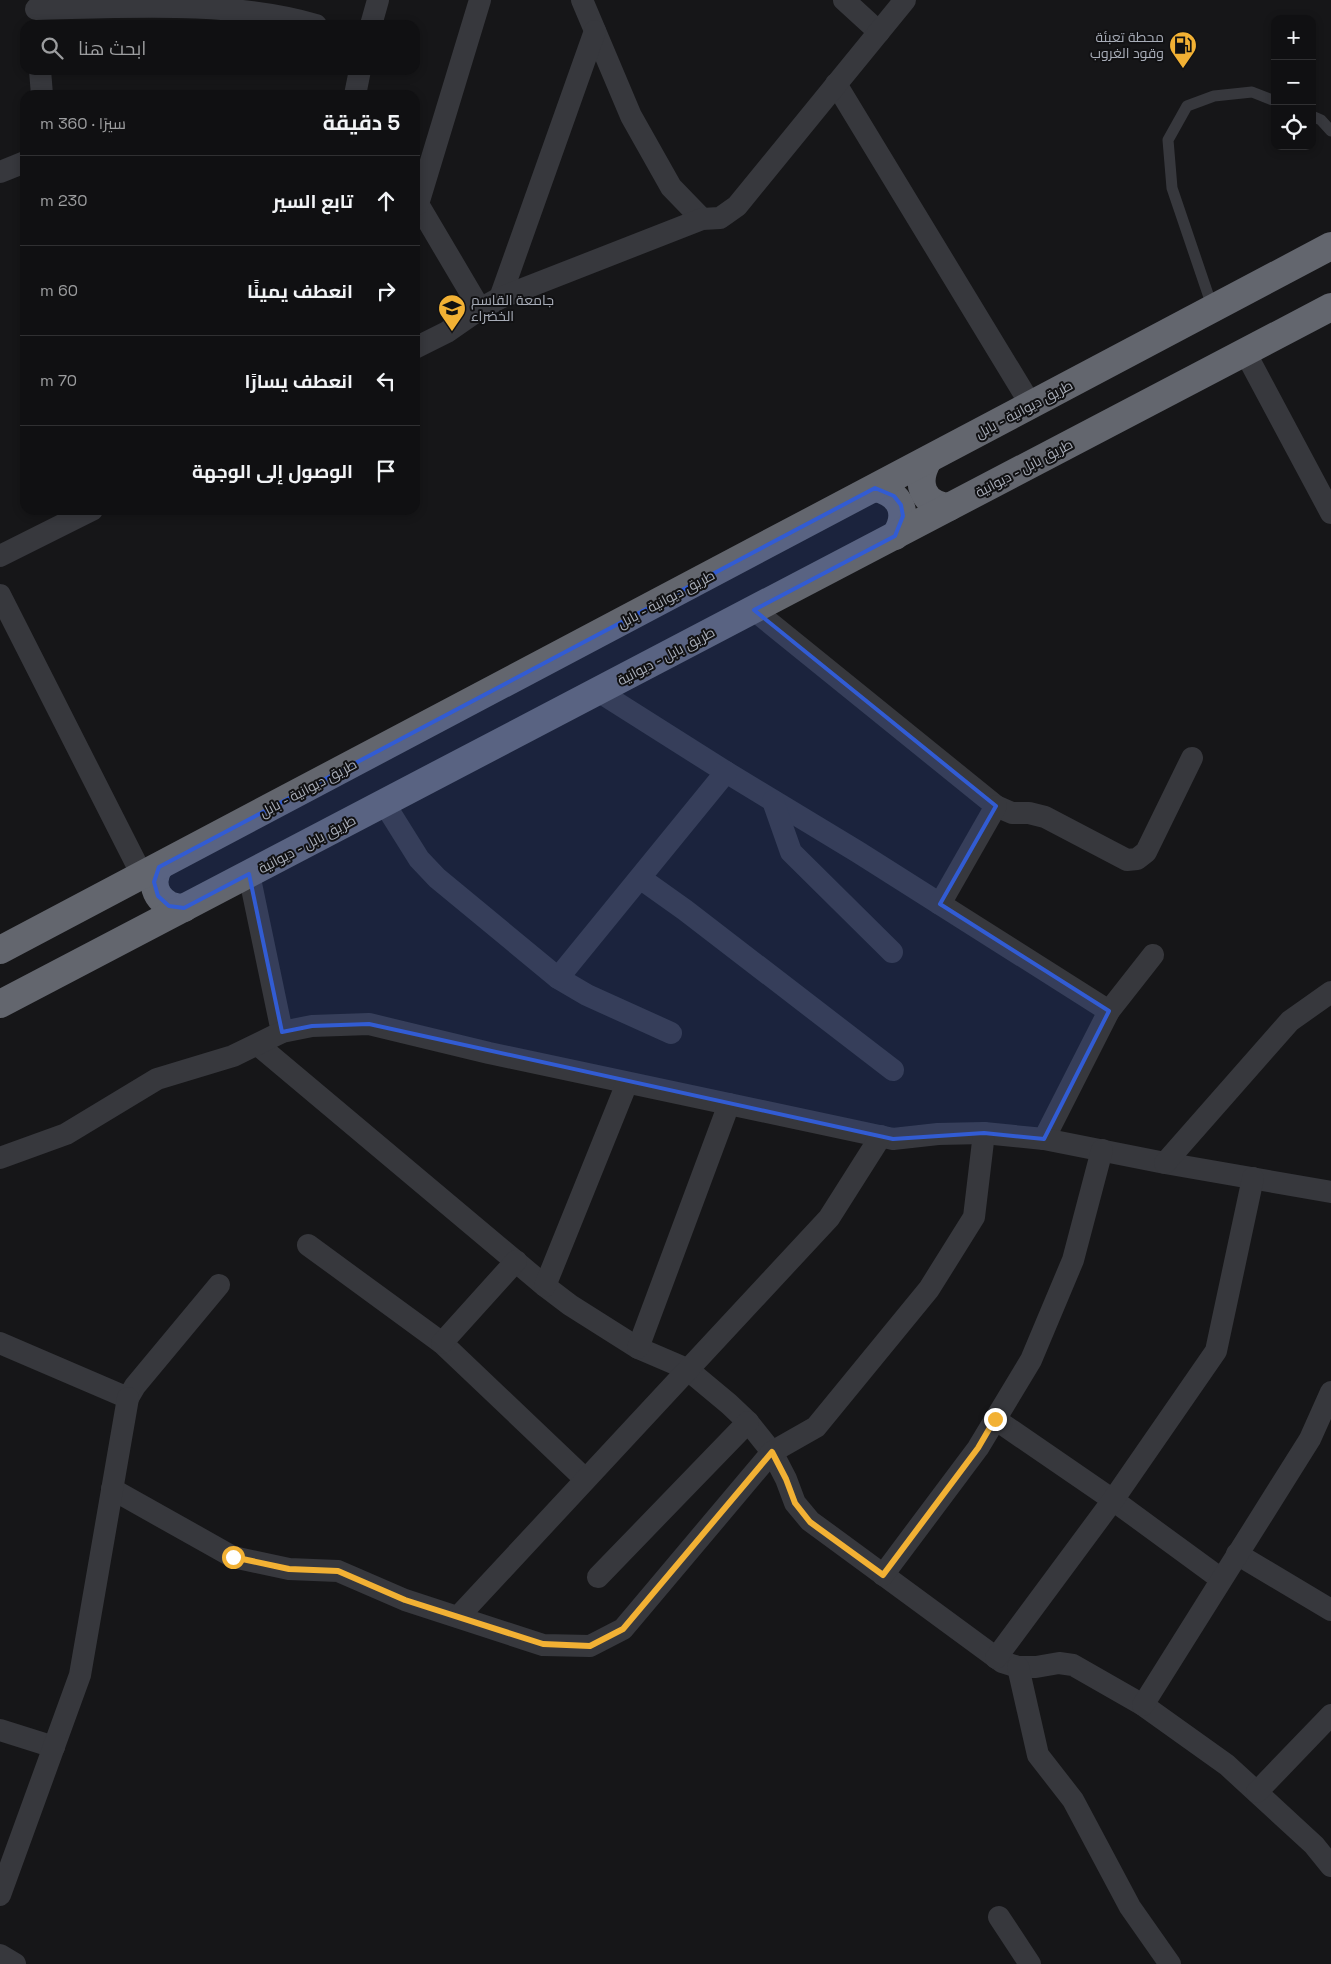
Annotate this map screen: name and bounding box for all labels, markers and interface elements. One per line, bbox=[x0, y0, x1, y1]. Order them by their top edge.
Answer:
map controls bbox=[1271, 15, 1316, 150]
button: + bbox=[1271, 15, 1316, 60]
search box bbox=[20, 20, 420, 75]
place label: محطة تعبئة وقود الغروب bbox=[1090, 28, 1164, 62]
fuel station icon: محطة تعبئة وقود الغروب bbox=[1168, 30, 1198, 69]
icon: search bbox=[38, 34, 66, 62]
text: ابحث هنا bbox=[78, 36, 146, 61]
button: − bbox=[1271, 60, 1316, 105]
button: locate bbox=[1271, 105, 1316, 150]
text: 5 دقيقة bbox=[323, 109, 400, 136]
text: سيرًا · 360 m bbox=[40, 113, 126, 134]
icon: ahead bbox=[372, 187, 400, 215]
text: تابع السير bbox=[273, 189, 353, 214]
text: 230 m bbox=[40, 190, 87, 211]
icon: right bbox=[372, 277, 400, 305]
text: انعطف يمينًا bbox=[247, 279, 353, 304]
text: 60 m bbox=[40, 280, 78, 301]
place label: جامعة القاسم الخضراء bbox=[471, 291, 554, 325]
school or university icon: جامعة القاسم الخضراء bbox=[437, 293, 467, 332]
icon: left bbox=[372, 367, 400, 395]
text: انعطف يسارًا bbox=[245, 369, 353, 394]
text: 70 m bbox=[40, 370, 77, 391]
street label: طريق ديوانية - بابل bbox=[972, 376, 1076, 442]
street label: طريق بابل - ديوانية bbox=[972, 435, 1076, 501]
icon: arrive bbox=[372, 457, 400, 485]
text: الوصول إلى الوجهة bbox=[192, 459, 353, 484]
street label: طريق ديوانية - بابل bbox=[614, 566, 718, 632]
street label: طريق بابل - ديوانية bbox=[614, 623, 718, 689]
street label: طريق ديوانية - بابل bbox=[256, 755, 360, 821]
street label: طريق بابل - ديوانية bbox=[255, 811, 359, 877]
route end bbox=[984, 1408, 1007, 1431]
route start bbox=[222, 1546, 245, 1569]

